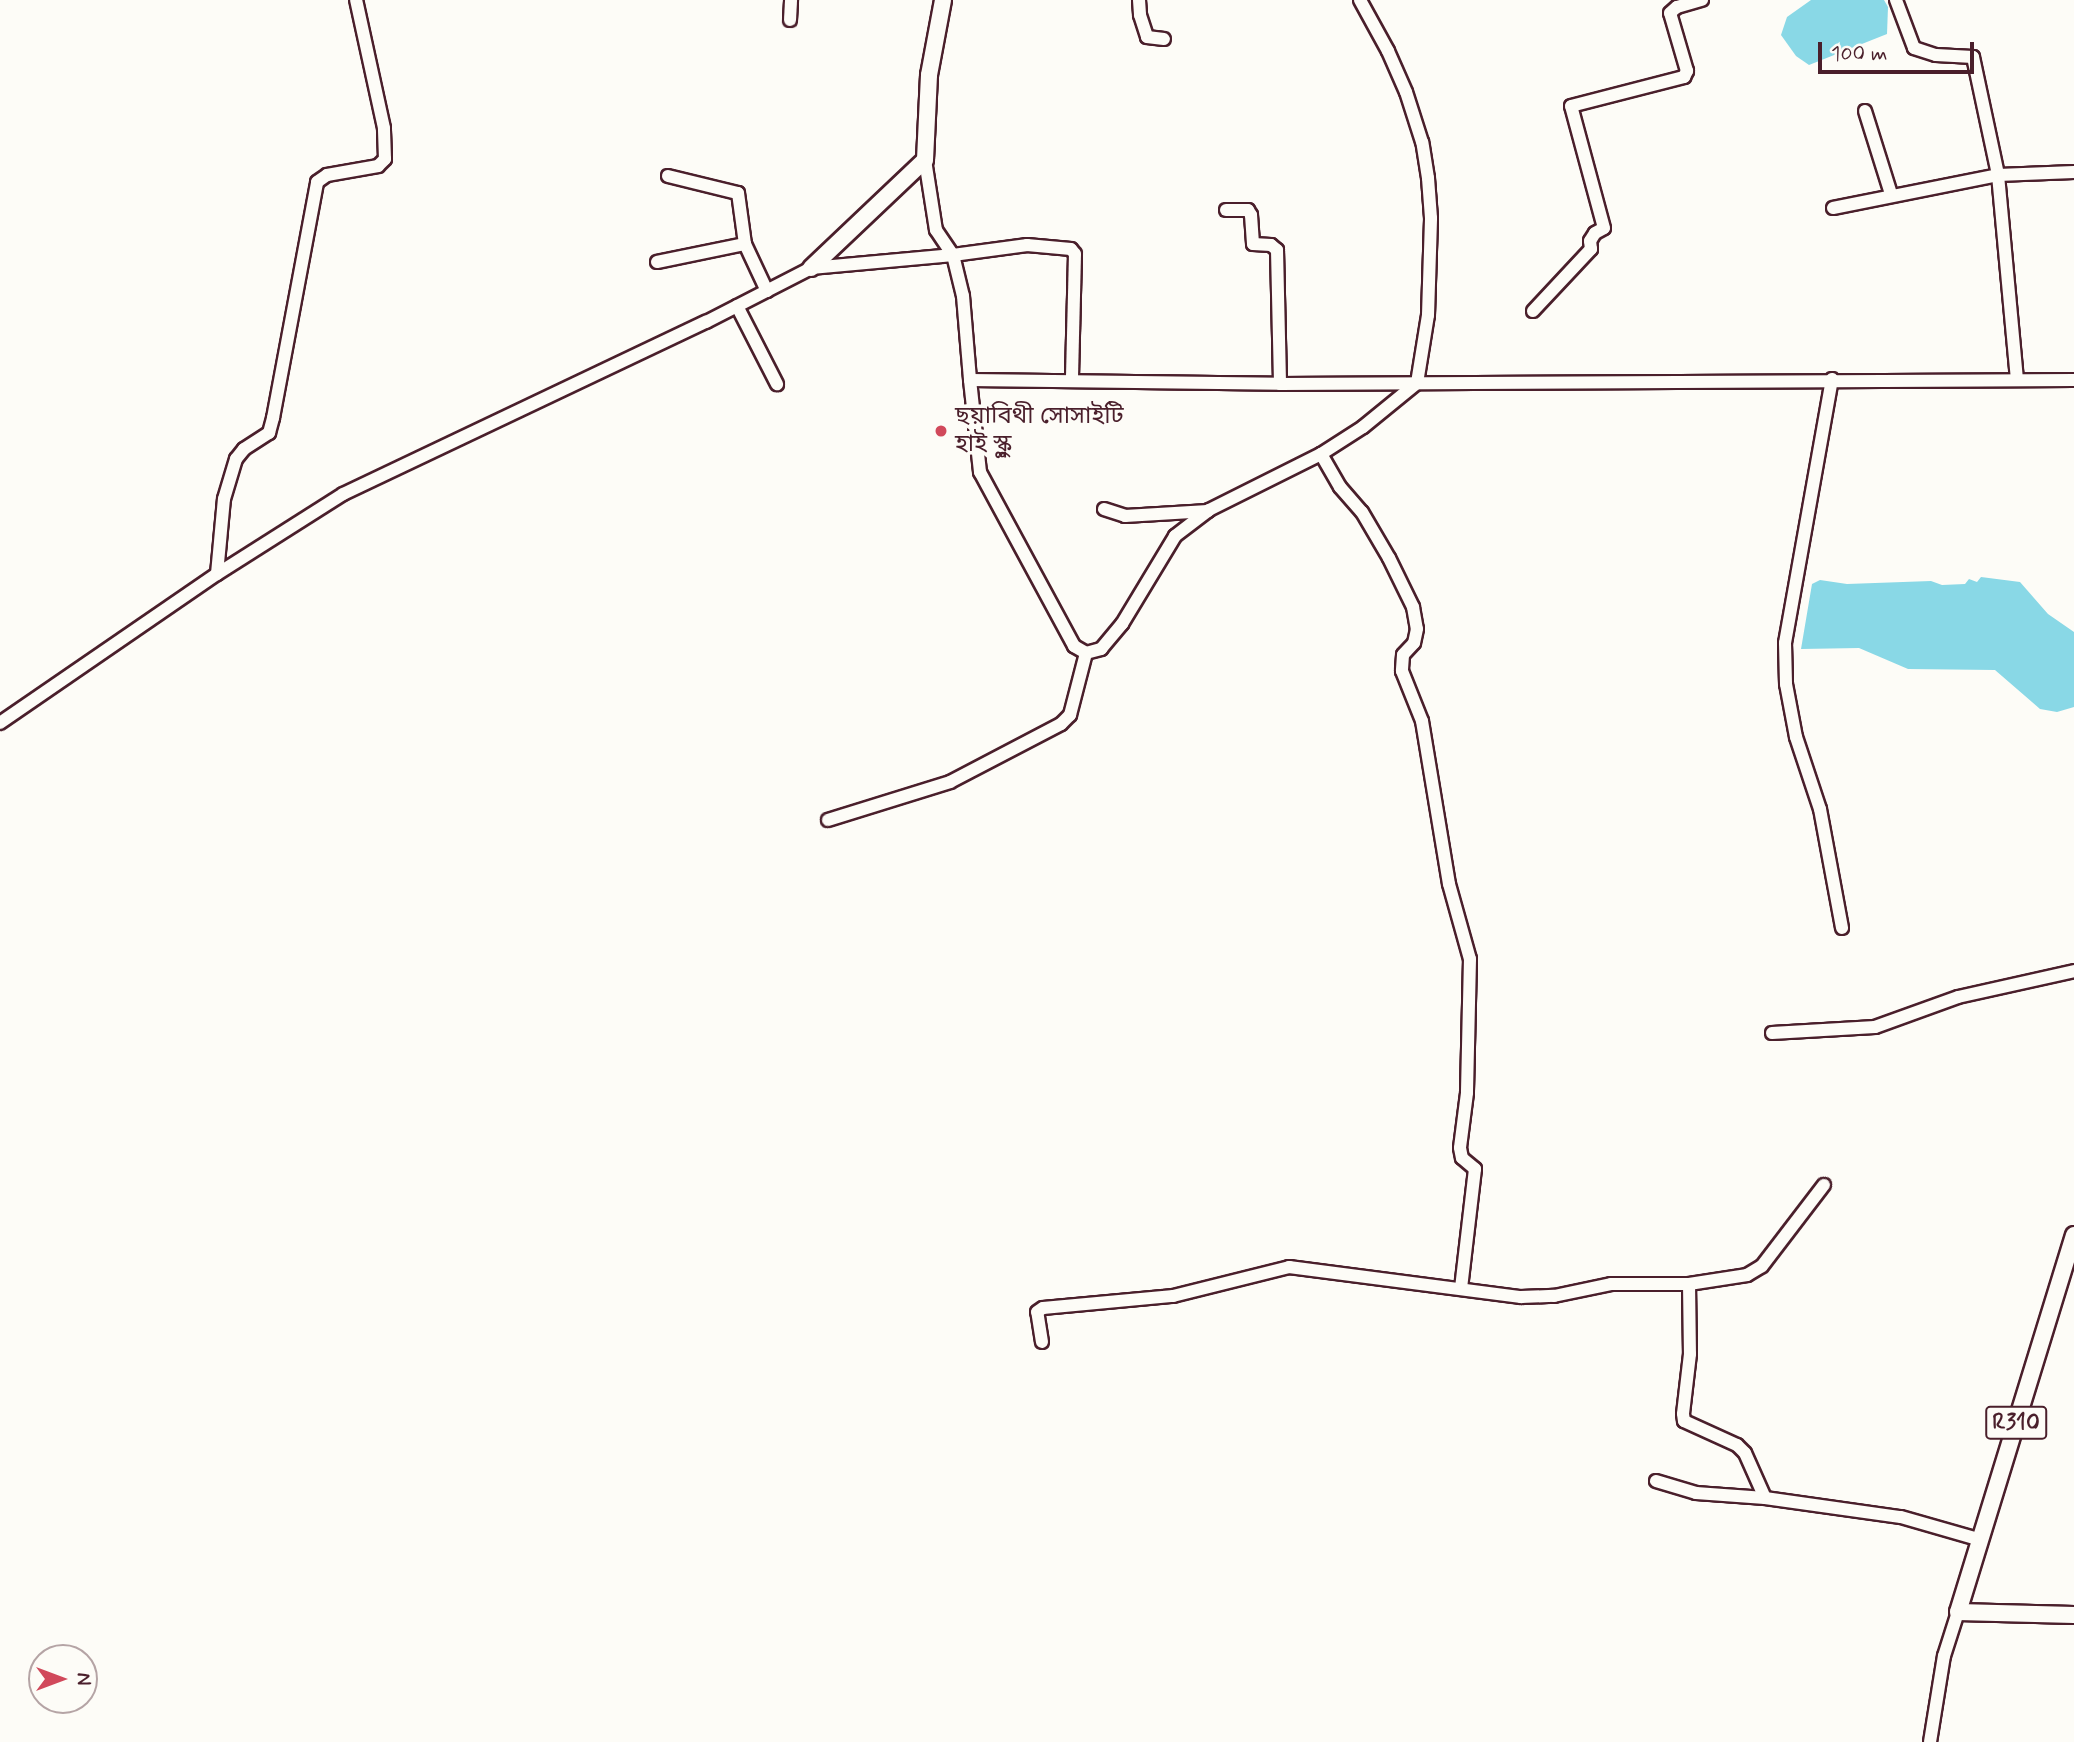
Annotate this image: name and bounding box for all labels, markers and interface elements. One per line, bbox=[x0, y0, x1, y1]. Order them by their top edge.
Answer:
scale bar bbox=[1822, 28, 1978, 72]
text: 100 m bbox=[1831, 40, 1887, 68]
place label: ছয়াবিথী সোসাইটি হাই স্কুল bbox=[955, 403, 1124, 459]
marker: ছয়াবিথী সোসাইটি হাই স্কুল bbox=[933, 423, 949, 439]
road number: R310 bbox=[1984, 1404, 2048, 1442]
north arrow bbox=[28, 1644, 98, 1714]
text: N bbox=[70, 1673, 95, 1685]

